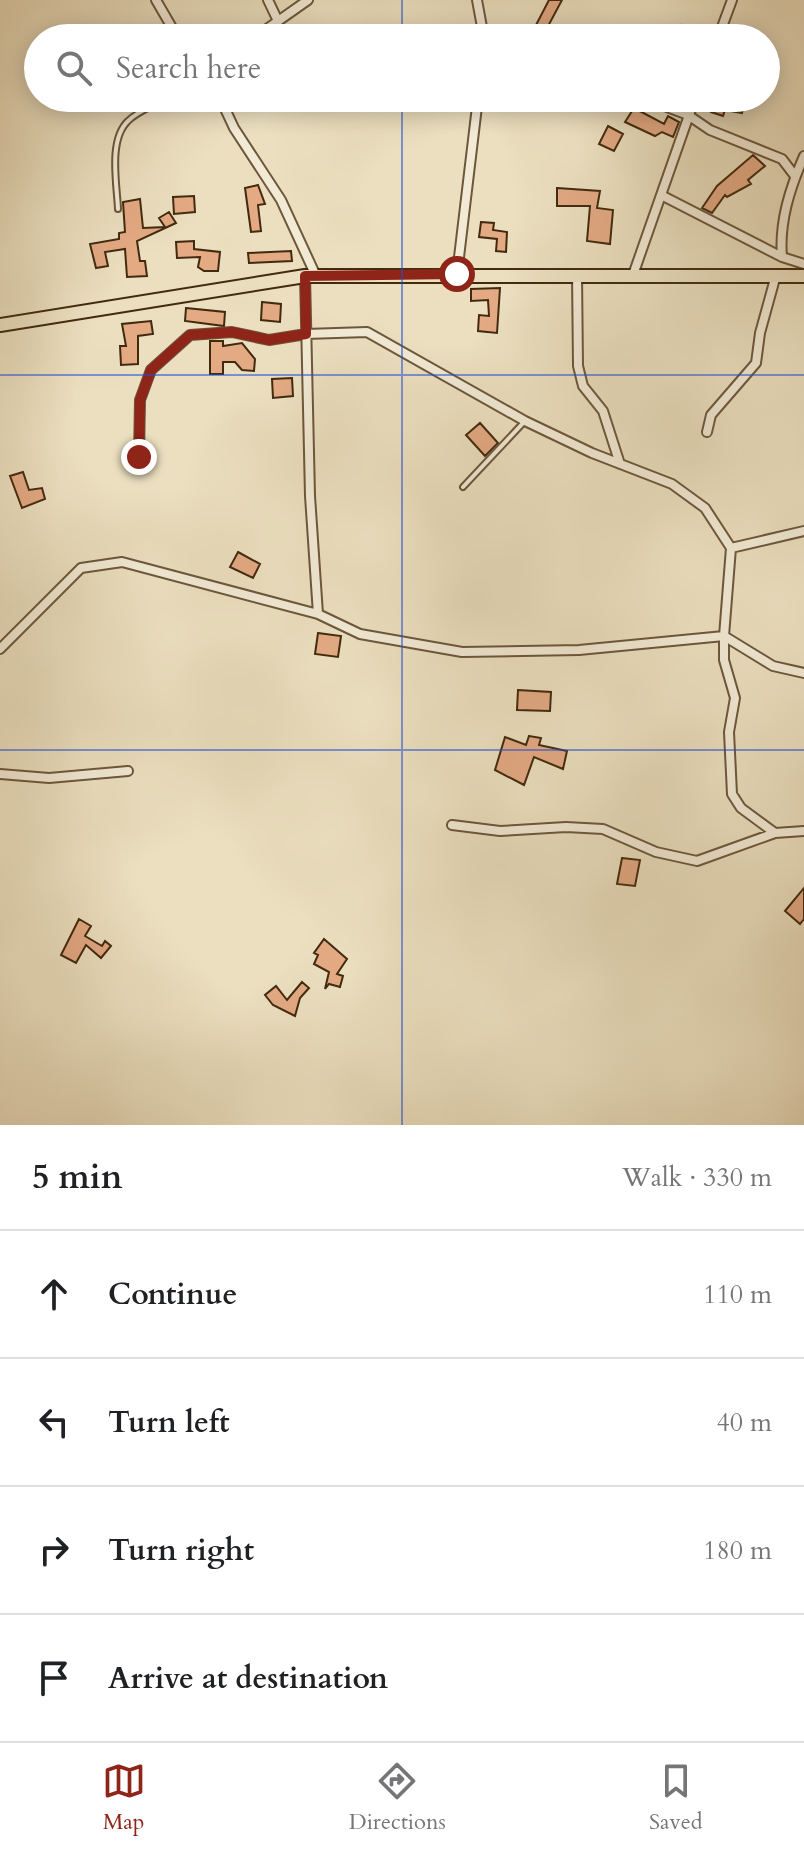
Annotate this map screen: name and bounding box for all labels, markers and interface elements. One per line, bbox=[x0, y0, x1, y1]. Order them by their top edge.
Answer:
search box bbox=[24, 24, 780, 112]
icon: search bbox=[52, 46, 96, 90]
text: Search here bbox=[116, 48, 261, 89]
route start bbox=[439, 256, 475, 292]
route end bbox=[121, 439, 157, 475]
text: 5 min bbox=[32, 1154, 123, 1200]
text: Walk · 330 m bbox=[622, 1160, 772, 1195]
icon: ahead bbox=[32, 1272, 76, 1316]
text: Continue bbox=[108, 1274, 237, 1315]
text: 110 m bbox=[703, 1277, 772, 1312]
icon: left bbox=[32, 1400, 76, 1444]
text: Turn left bbox=[108, 1402, 230, 1443]
text: 40 m bbox=[716, 1405, 772, 1440]
icon: right bbox=[32, 1528, 76, 1572]
text: Turn right bbox=[108, 1530, 254, 1571]
text: 180 m bbox=[703, 1533, 772, 1568]
icon: arrive bbox=[32, 1656, 76, 1700]
text: Arrive at destination bbox=[108, 1658, 388, 1699]
tab: Map bbox=[102, 1759, 146, 1837]
tab: Directions bbox=[349, 1759, 446, 1837]
tab: Saved bbox=[649, 1759, 702, 1837]

